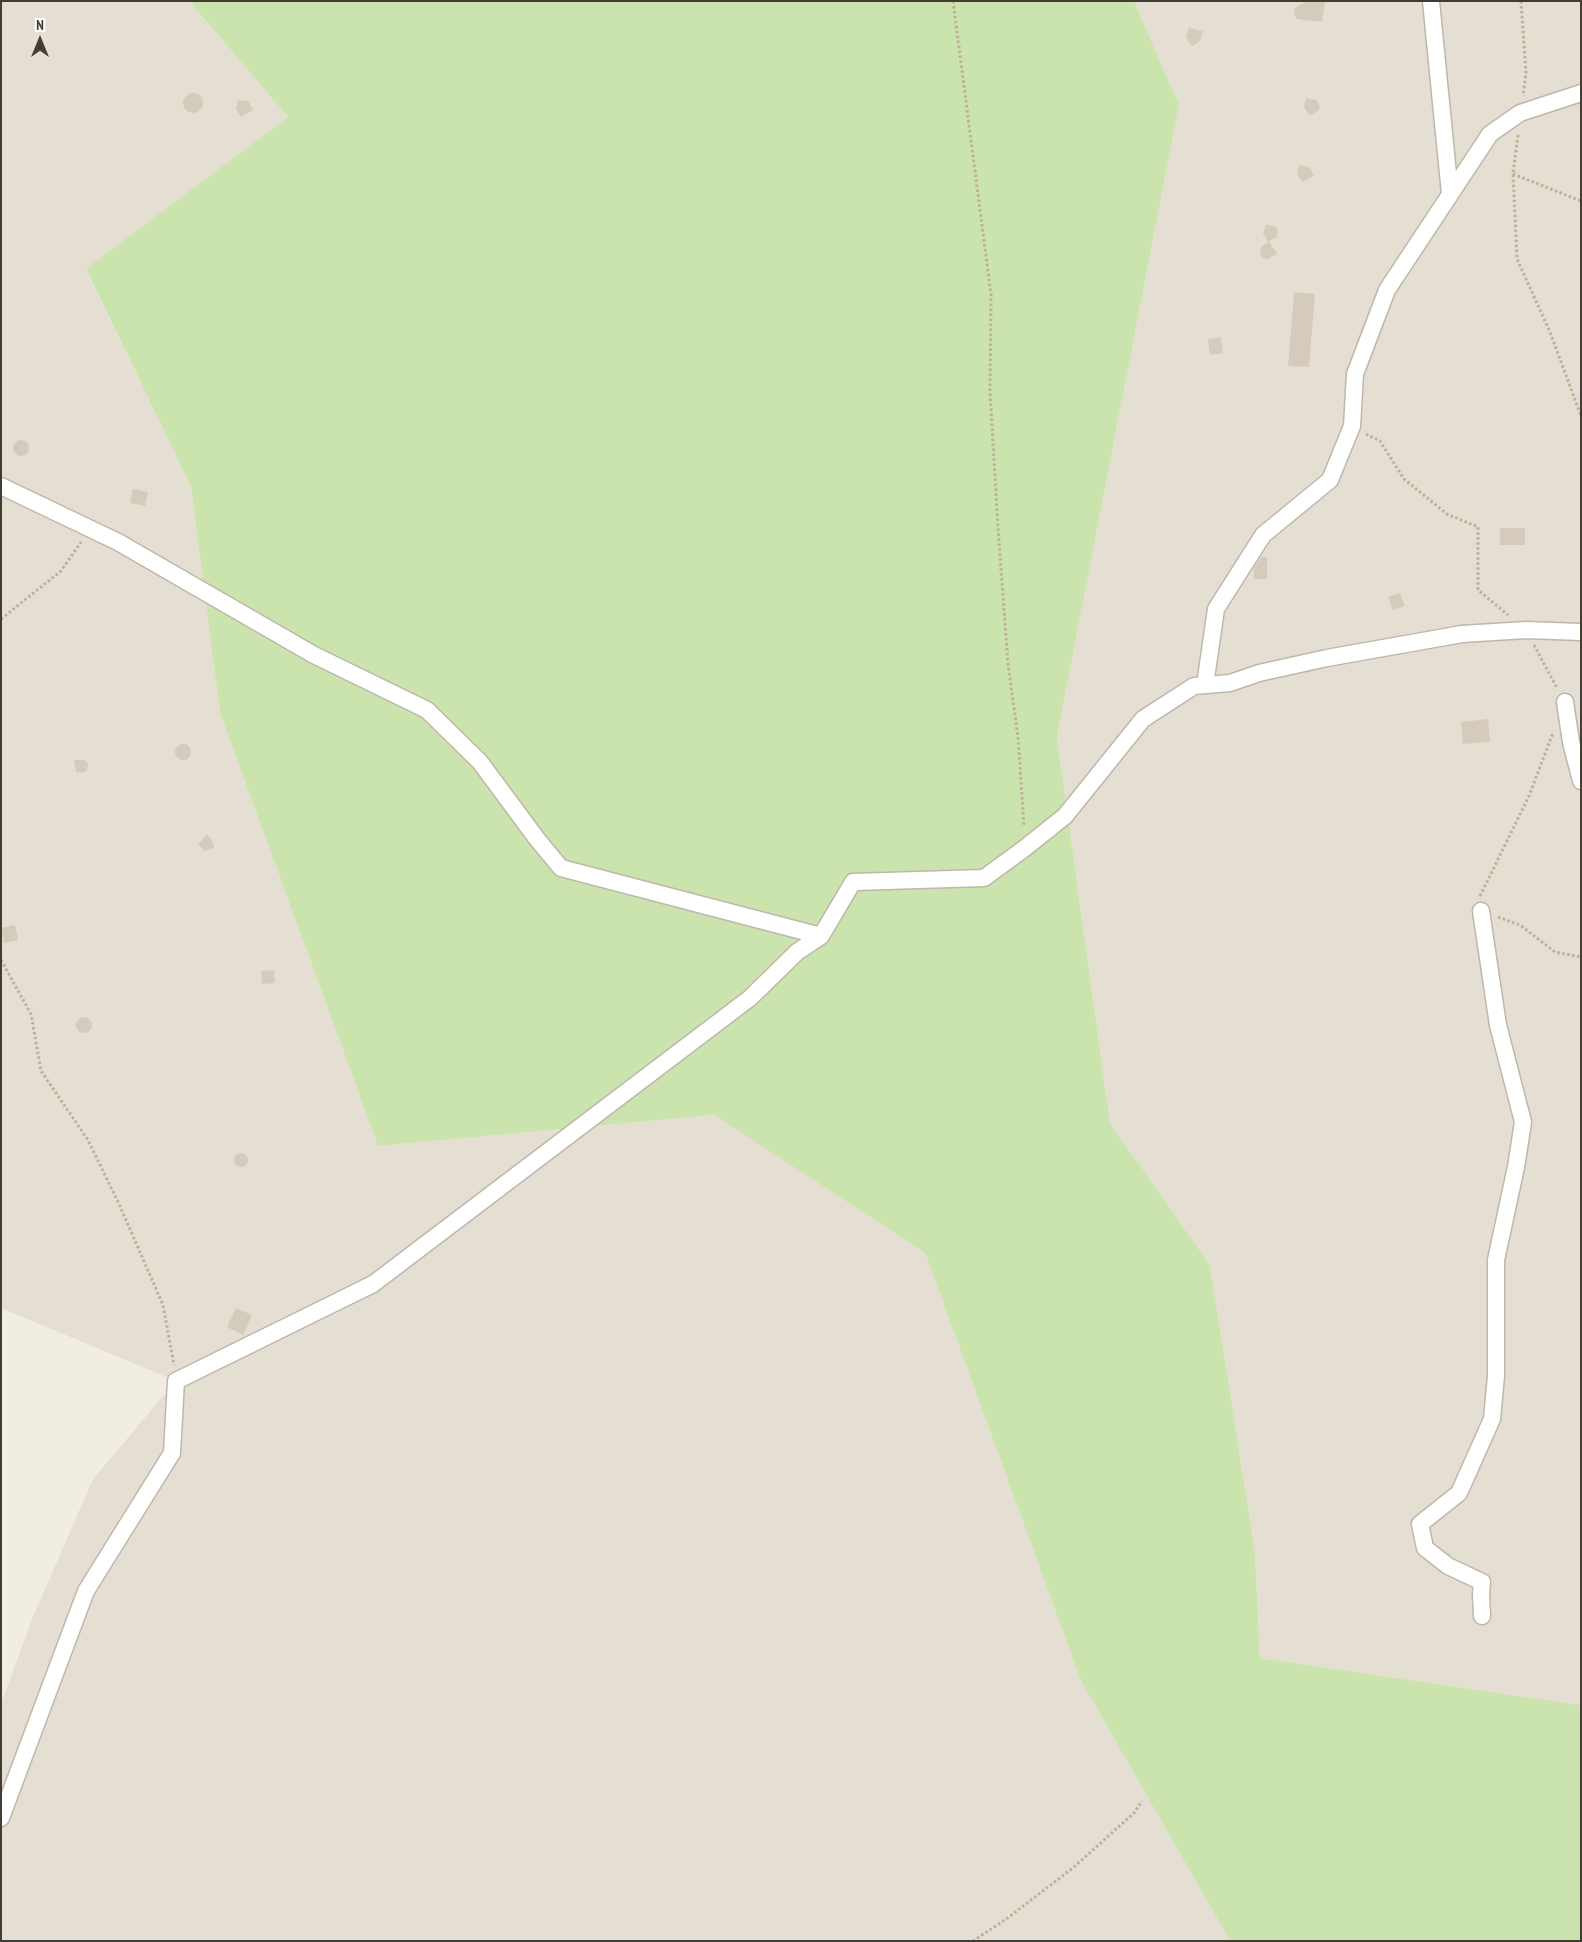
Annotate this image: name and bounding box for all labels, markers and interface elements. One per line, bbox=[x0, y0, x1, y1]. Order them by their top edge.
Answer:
north arrow bbox=[15, 15, 65, 65]
text: N bbox=[36, 16, 44, 34]

